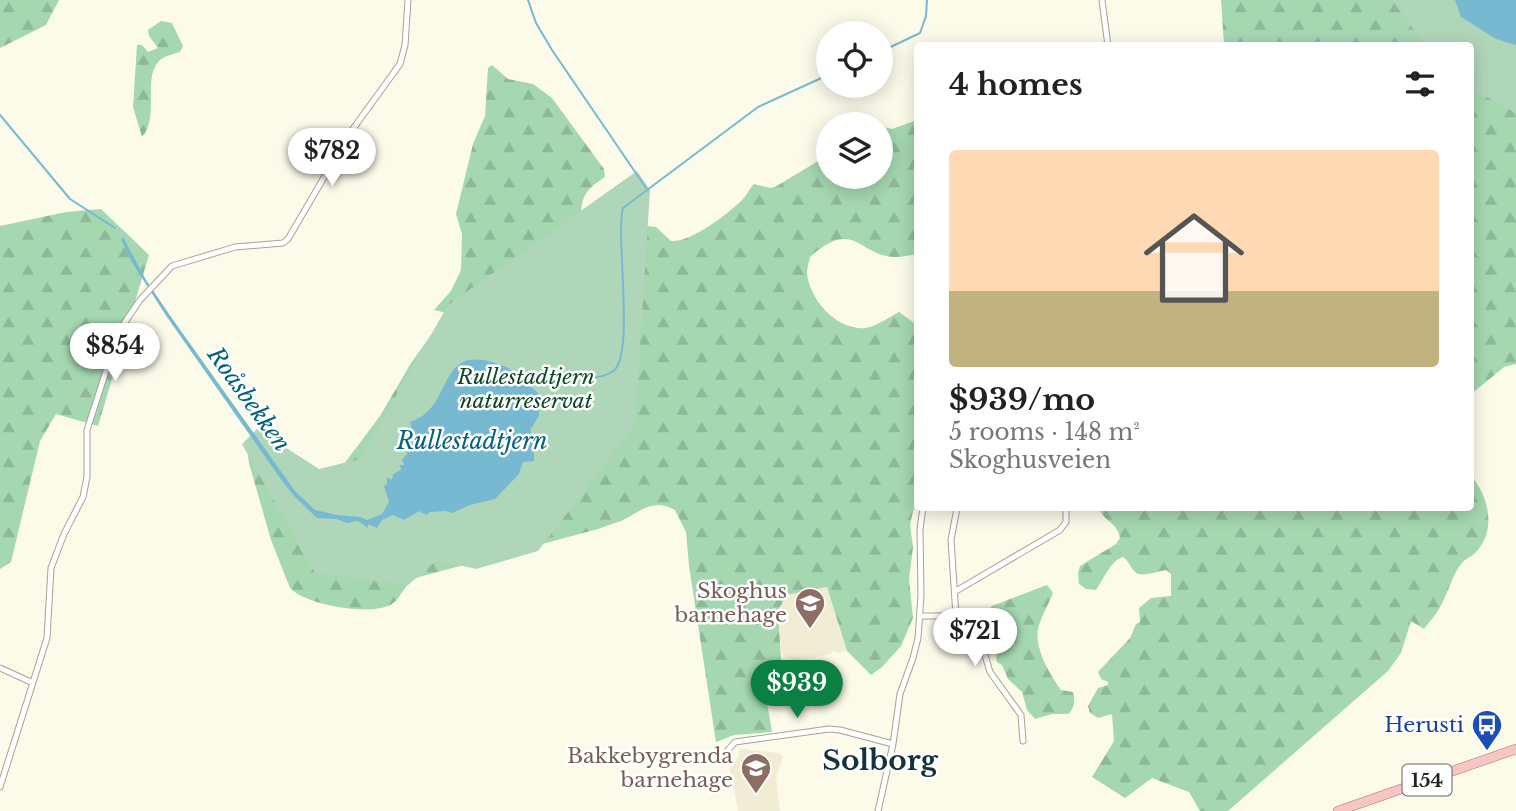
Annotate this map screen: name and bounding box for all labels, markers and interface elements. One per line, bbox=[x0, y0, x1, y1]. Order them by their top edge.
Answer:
map controls bbox=[816, 21, 893, 189]
button: locate bbox=[816, 21, 893, 98]
icon: filters bbox=[1401, 65, 1439, 103]
text: 4 homes bbox=[949, 66, 1083, 103]
button: layers bbox=[816, 112, 893, 189]
pin: $782 bbox=[291, 128, 373, 188]
text: $782 bbox=[304, 137, 360, 165]
icon: home bbox=[1131, 195, 1257, 321]
pin: $854 bbox=[74, 324, 156, 383]
text: $854 bbox=[86, 332, 144, 360]
water label: Roåsbekken bbox=[201, 341, 296, 457]
park label: Rullestadtjern naturreservat bbox=[456, 364, 595, 414]
text: $939/mo bbox=[949, 381, 1095, 418]
text: 5 rooms · 148 m² bbox=[949, 418, 1140, 446]
water label: Rullestadtjern bbox=[396, 427, 547, 455]
text: Skoghusveien bbox=[949, 446, 1111, 474]
place label: Skoghus barnehage bbox=[674, 578, 787, 628]
school or university icon: Skoghus barnehage bbox=[793, 586, 827, 630]
pin: $721 bbox=[934, 608, 1016, 668]
text: $721 bbox=[949, 617, 1001, 645]
pin: $939 bbox=[756, 660, 838, 720]
text: $939 bbox=[767, 669, 827, 697]
bus stop icon: Herusti bbox=[1470, 708, 1504, 752]
place label: Herusti bbox=[1384, 712, 1464, 738]
place label: Bakkebygrenda barnehage bbox=[567, 743, 733, 793]
district label: Solborg bbox=[822, 743, 939, 778]
school or university icon: Bakkebygrenda barnehage bbox=[739, 751, 773, 795]
road number: 154 bbox=[1402, 764, 1452, 796]

